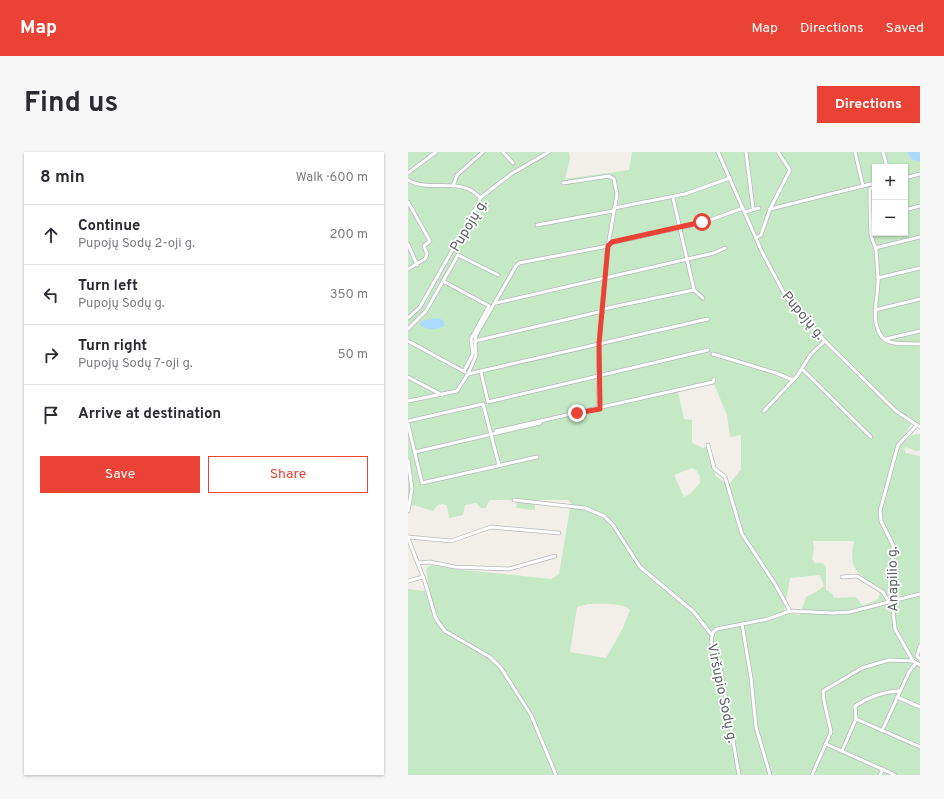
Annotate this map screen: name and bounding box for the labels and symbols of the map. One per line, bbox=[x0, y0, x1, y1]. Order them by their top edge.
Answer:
street label: Pupojų g. bbox=[447, 196, 492, 255]
route start bbox=[693, 213, 711, 231]
street label: Pupojų g. bbox=[778, 288, 828, 344]
route end bbox=[568, 404, 586, 422]
street label: Anapilio g. bbox=[884, 546, 903, 612]
street label: Viršupio Sodų g. bbox=[703, 642, 740, 745]

